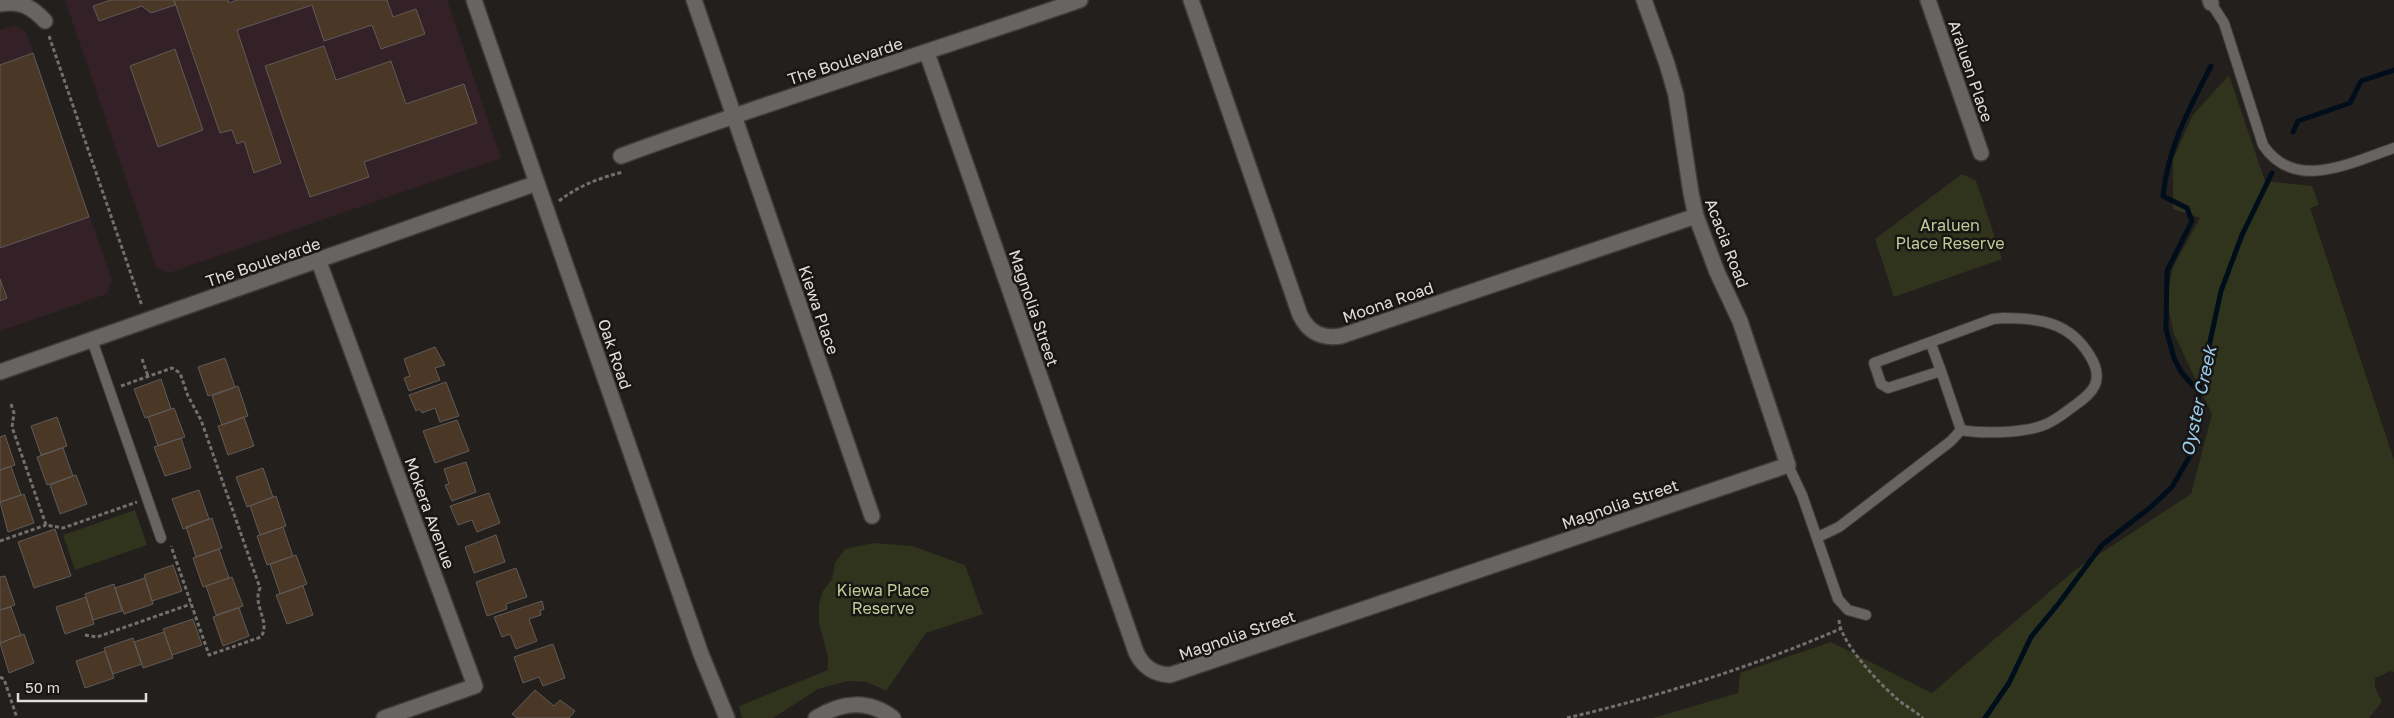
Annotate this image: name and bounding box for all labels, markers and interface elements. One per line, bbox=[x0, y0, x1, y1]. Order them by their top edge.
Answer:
street label: Araluen Place bbox=[1944, 17, 1998, 125]
street label: The Boulevarde bbox=[785, 33, 905, 89]
street label: Acacia Road bbox=[1701, 196, 1753, 290]
park label: Araluen Place Reserve bbox=[1895, 215, 2005, 253]
street label: The Boulevarde bbox=[203, 233, 323, 291]
street label: Magnolia Street bbox=[1005, 247, 1063, 369]
street label: Kiewa Place bbox=[794, 263, 844, 357]
street label: Moona Road bbox=[1340, 277, 1436, 327]
street label: Oak Road bbox=[594, 316, 636, 392]
water label: Oyster Creek bbox=[2176, 342, 2221, 458]
street label: Mokera Avenue bbox=[401, 455, 459, 571]
street label: Magnolia Street bbox=[1559, 475, 1681, 533]
park label: Kiewa Place Reserve bbox=[837, 580, 929, 618]
street label: Magnolia Street bbox=[1176, 606, 1298, 664]
scale bar bbox=[18, 670, 145, 702]
text: 50 m bbox=[25, 678, 60, 696]

